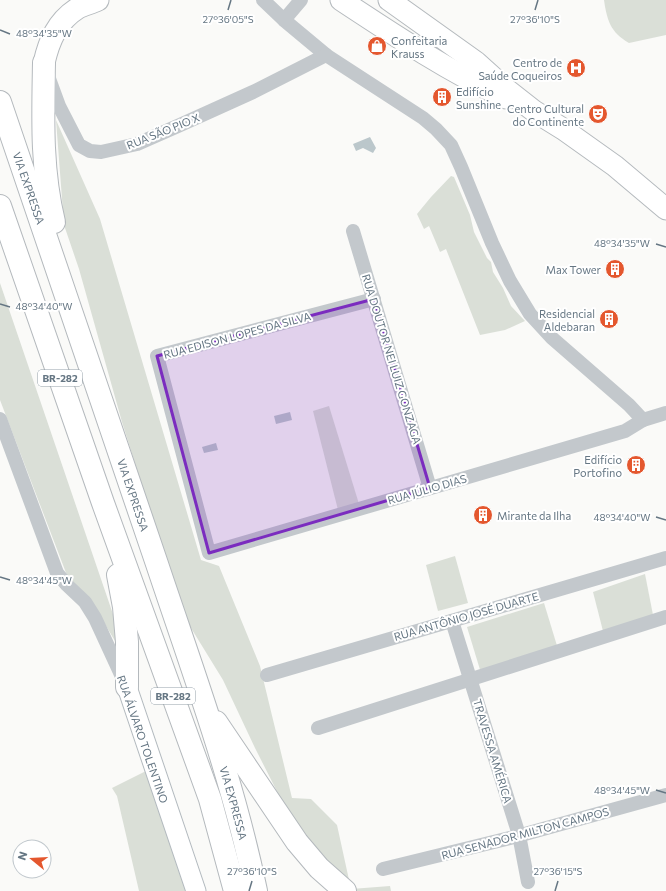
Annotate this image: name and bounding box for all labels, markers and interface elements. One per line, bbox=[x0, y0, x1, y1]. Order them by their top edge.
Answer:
text: 27°36'05"S bbox=[202, 13, 254, 25]
text: 27°36'10"S bbox=[510, 13, 560, 25]
text: 48°34'35"W bbox=[16, 27, 72, 39]
place label: Confeitaria Krauss bbox=[391, 34, 447, 60]
shop icon: Confeitaria Krauss bbox=[366, 35, 388, 57]
place label: Centro de Saúde Coqueiros bbox=[478, 56, 562, 82]
hospital icon: Centro de Saúde Coqueiros bbox=[565, 57, 587, 79]
place label: Edifício Sunshine bbox=[456, 85, 501, 111]
building icon: Edifício Sunshine bbox=[431, 86, 453, 108]
place label: Centro Cultural do Continente bbox=[507, 102, 584, 128]
theatre icon: Centro Cultural do Continente bbox=[587, 103, 609, 125]
street label: RUA SÃO PIO X bbox=[124, 110, 202, 152]
street label: VIA EXPRESSA bbox=[11, 150, 48, 226]
text: 48°34'35"W bbox=[594, 237, 650, 249]
building icon: Max Tower bbox=[604, 258, 626, 280]
place label: Max Tower bbox=[545, 263, 602, 276]
street label: RUA DOUTOR NEI LUIZ GONZAGA bbox=[360, 272, 424, 446]
text: 48°34'40"W bbox=[16, 300, 72, 312]
place label: Residencial Aldebaran bbox=[539, 307, 595, 333]
building icon: Residencial Aldebaran bbox=[598, 308, 620, 330]
street label: RUA EDISON LOPES DA SILVA bbox=[162, 309, 312, 361]
road number: BR-282 bbox=[38, 370, 82, 386]
place label: Edifício Portofino bbox=[573, 453, 622, 479]
building icon: Edifício Portofino bbox=[625, 454, 647, 476]
street label: VIA EXPRESSA bbox=[115, 457, 152, 533]
street label: RUA JÚLIO DIAS bbox=[386, 471, 468, 507]
building icon: Mirante da Ilha bbox=[472, 504, 494, 526]
place label: Mirante da Ilha bbox=[497, 509, 571, 522]
text: 48°34'40"W bbox=[594, 511, 650, 523]
text: 48°34'45"W bbox=[16, 574, 72, 586]
street label: RUA ANTÔNIO JOSÉ DUARTE bbox=[392, 588, 540, 644]
street label: RUA ÁLVARO TOLENTINO bbox=[115, 673, 172, 805]
road number: BR-282 bbox=[151, 688, 195, 704]
street label: TRAVESSA AMÉRICA bbox=[471, 697, 516, 805]
street label: VIA EXPRESSA bbox=[218, 765, 251, 841]
text: 48°34'45"W bbox=[594, 784, 650, 796]
street label: RUA SENADOR MILTON CAMPOS bbox=[440, 804, 610, 862]
north arrow bbox=[12, 839, 52, 879]
text: N bbox=[15, 850, 29, 862]
text: 27°36'10"S bbox=[227, 865, 277, 877]
text: 27°36'15"S bbox=[534, 865, 583, 877]

